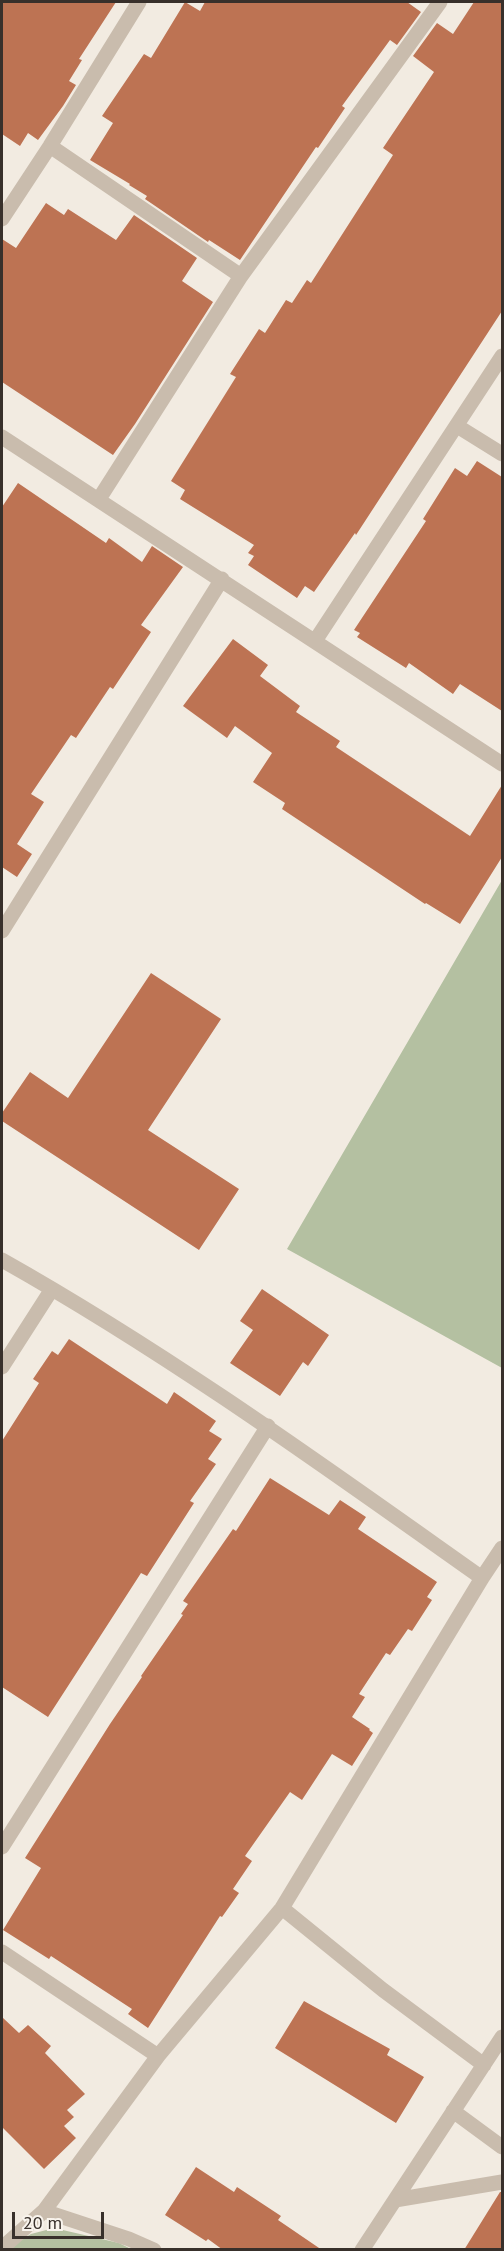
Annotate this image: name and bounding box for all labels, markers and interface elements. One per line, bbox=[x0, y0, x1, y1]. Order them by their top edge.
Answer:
scale bar bbox=[15, 2200, 106, 2238]
text: 20 m bbox=[23, 2211, 62, 2234]

